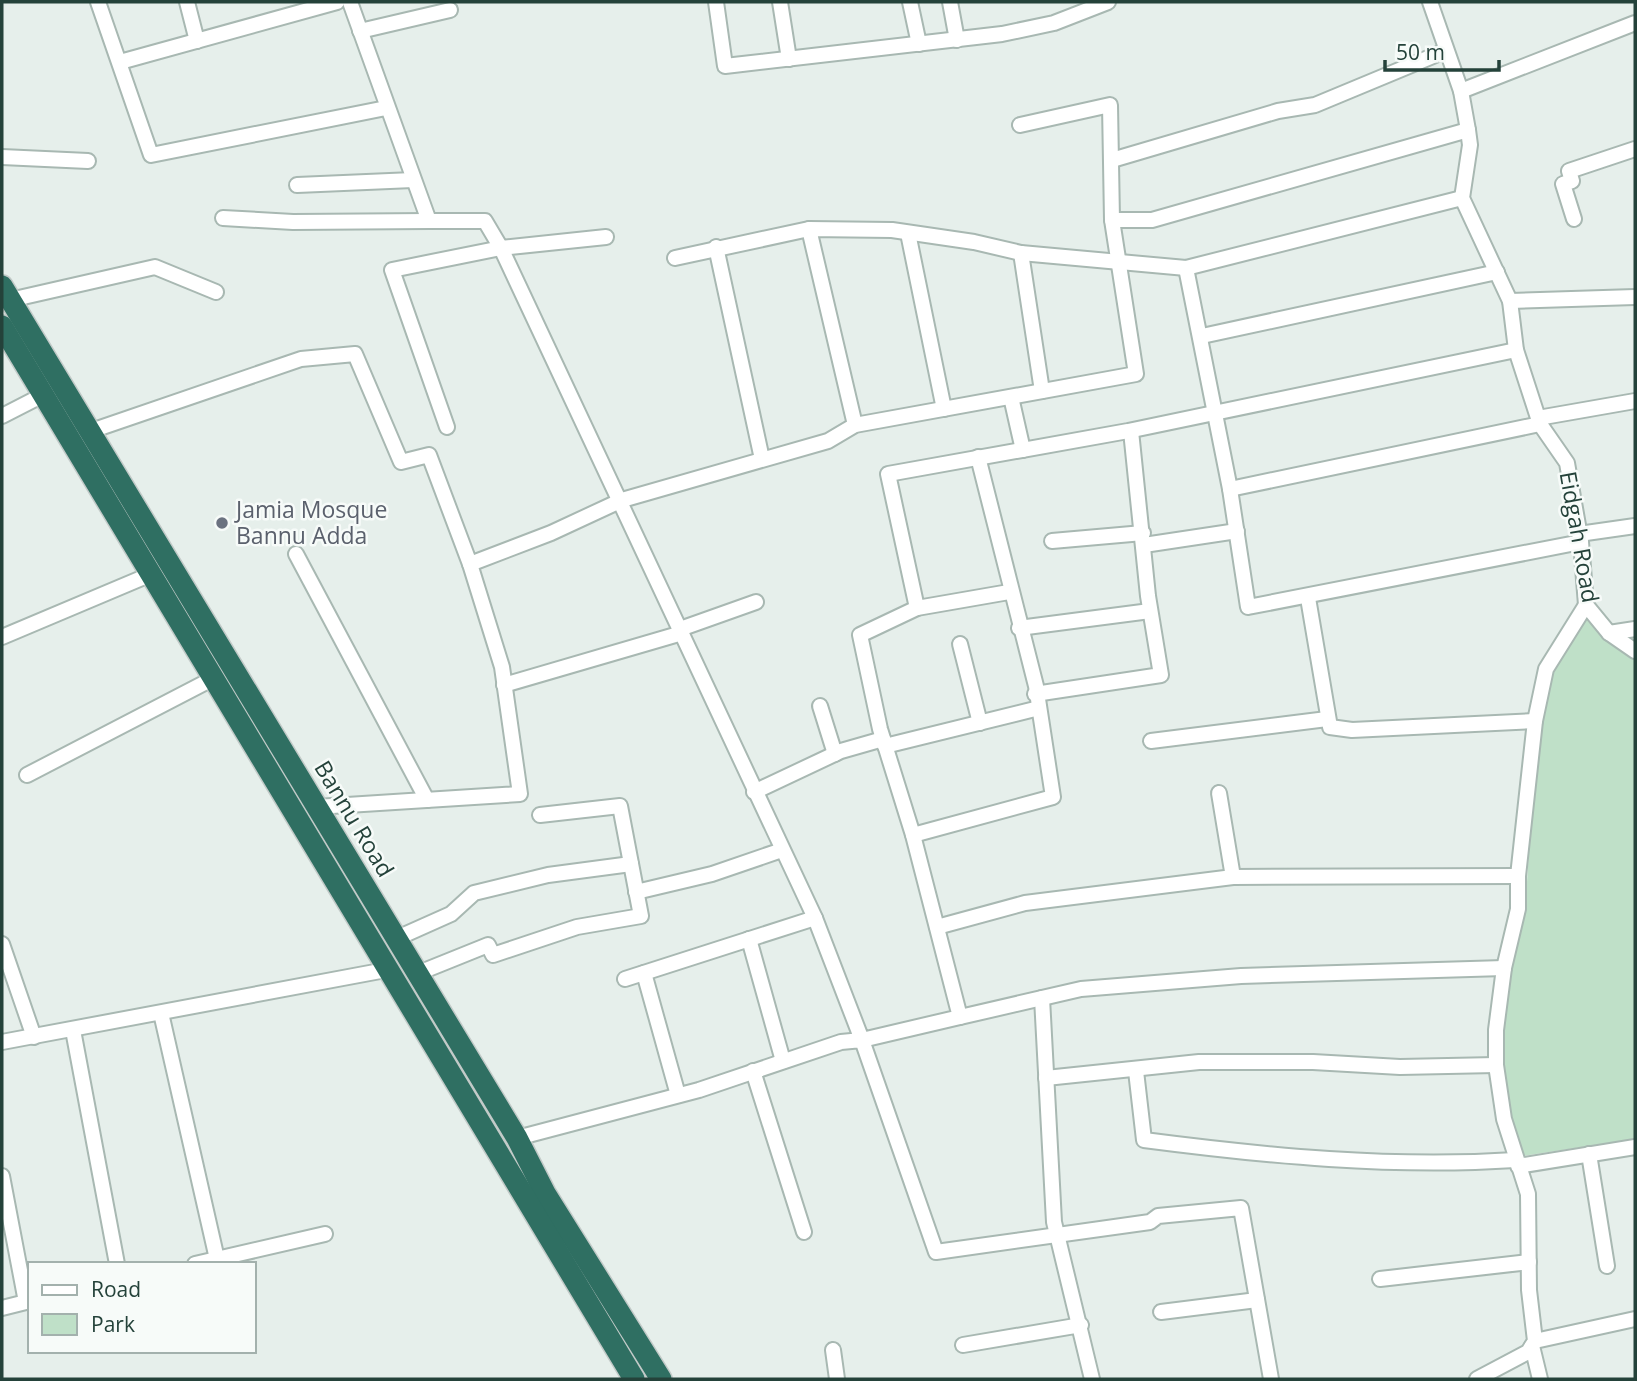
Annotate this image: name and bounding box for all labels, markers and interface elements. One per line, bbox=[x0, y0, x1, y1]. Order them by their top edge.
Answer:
scale bar bbox=[1385, 28, 1499, 72]
text: 50 m bbox=[1396, 38, 1445, 66]
street label: Eidgah Road bbox=[1553, 469, 1607, 605]
place label: Jamia Mosque Bannu Adda bbox=[234, 493, 387, 551]
marker: Jamia Mosque Bannu Adda bbox=[214, 515, 230, 531]
street label: Bannu Road bbox=[307, 754, 402, 883]
legend bbox=[28, 1262, 256, 1353]
text: Road bbox=[91, 1275, 141, 1303]
text: Park bbox=[91, 1310, 135, 1338]

